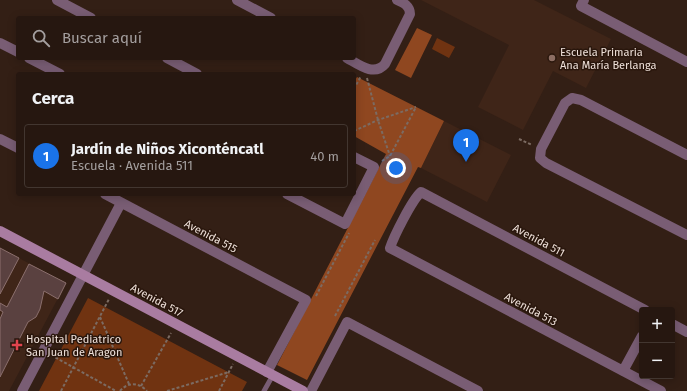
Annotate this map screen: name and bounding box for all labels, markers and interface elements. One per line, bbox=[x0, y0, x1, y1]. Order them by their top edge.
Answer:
search box bbox=[16, 16, 356, 60]
icon: search bbox=[30, 27, 52, 49]
text: Buscar aquí bbox=[62, 29, 142, 47]
place label: Escuela Primaria Ana María Berlanga bbox=[560, 46, 656, 72]
marker: Escuela Primaria Ana María Berlanga bbox=[547, 53, 557, 63]
text: Cerca bbox=[32, 88, 74, 109]
pin: 1 bbox=[453, 129, 479, 162]
text: Jardín de Niños Xiconténcatl bbox=[71, 140, 264, 158]
text: 1 bbox=[43, 149, 49, 164]
text: 40 m bbox=[310, 149, 339, 164]
text: Escuela · Avenida 511 bbox=[71, 158, 193, 173]
your location bbox=[386, 158, 406, 178]
street label: Avenida 515 bbox=[182, 217, 240, 256]
street label: Avenida 511 bbox=[511, 221, 567, 260]
street label: Avenida 517 bbox=[128, 281, 185, 320]
street label: Avenida 513 bbox=[502, 290, 559, 329]
map controls bbox=[639, 307, 675, 379]
button: + bbox=[639, 307, 675, 343]
place label: Hospital Pediatrico San Juan de Aragon bbox=[26, 333, 122, 359]
marker: Hospital Pediatrico San Juan de Aragon bbox=[11, 339, 23, 351]
button: − bbox=[639, 343, 675, 379]

